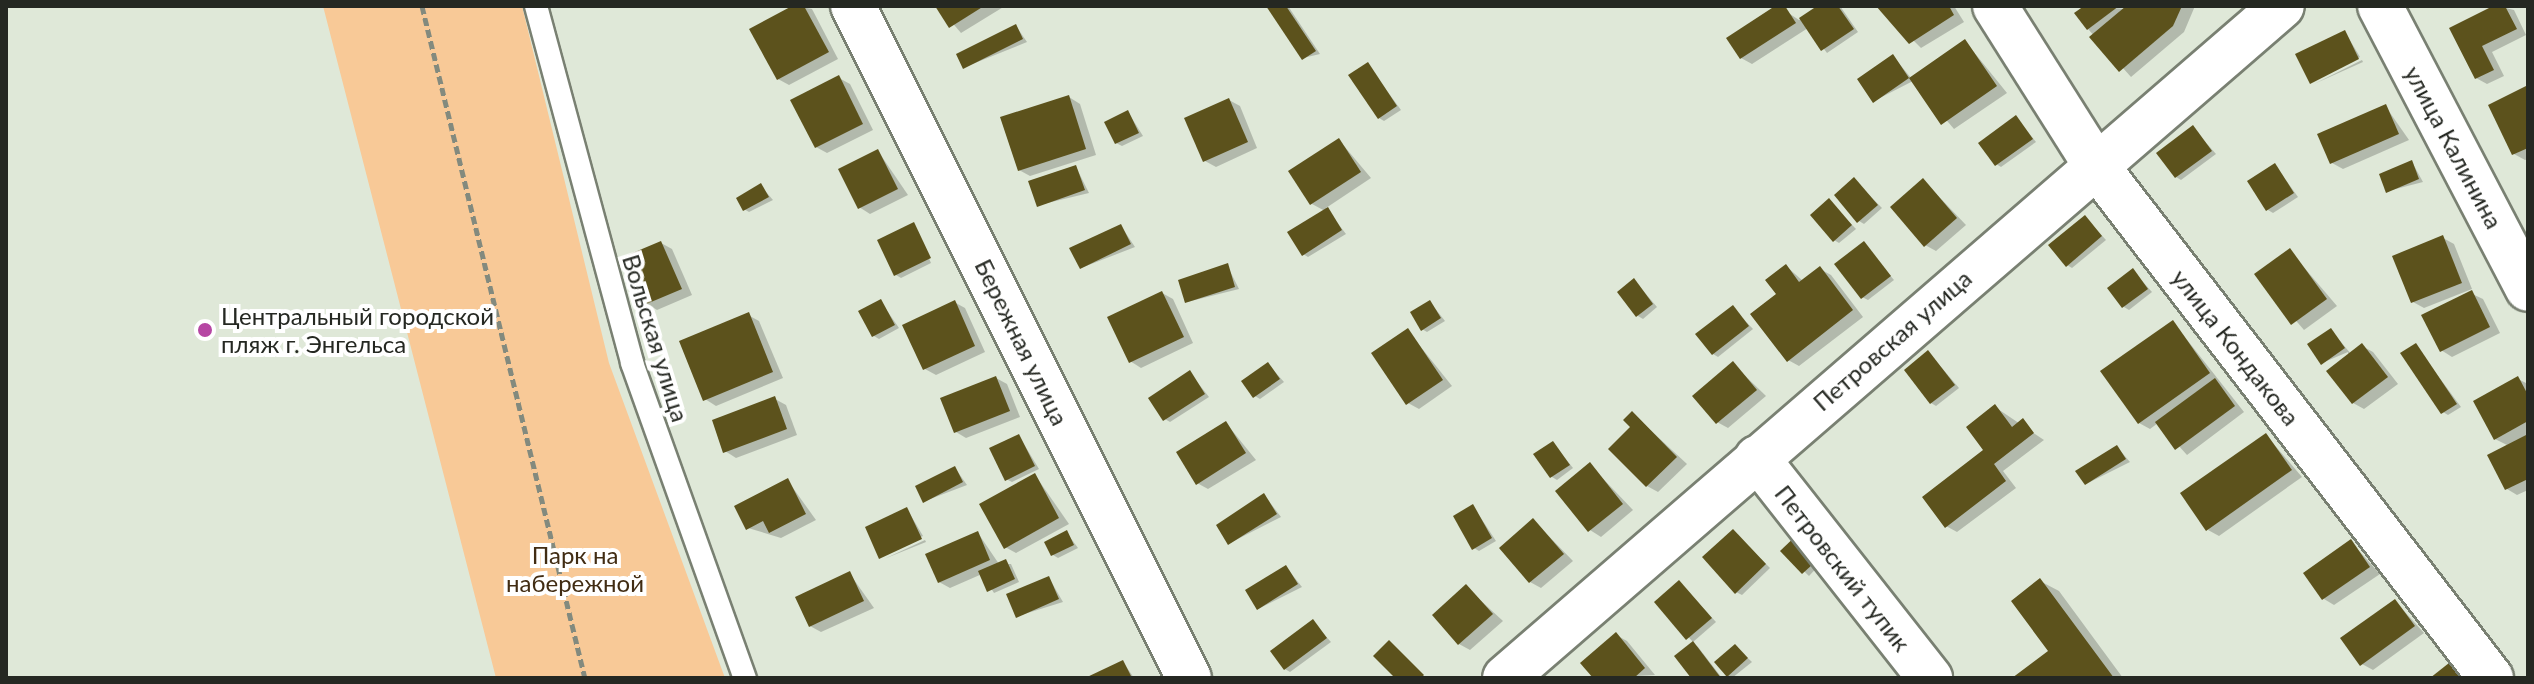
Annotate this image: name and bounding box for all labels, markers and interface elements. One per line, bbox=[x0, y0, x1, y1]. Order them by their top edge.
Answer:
street label: улица Калинина bbox=[2399, 61, 2509, 233]
street label: Вольская улица bbox=[617, 251, 695, 425]
street label: Бережная улица bbox=[969, 254, 1075, 430]
street label: Петровская улица bbox=[1807, 263, 1977, 417]
street label: улица Кондакова bbox=[2166, 263, 2306, 431]
place label: Центральный городской пляж г. Энгельса bbox=[221, 302, 494, 358]
marker: Центральный городской пляж г. Энгельса bbox=[196, 321, 214, 339]
street label: Петровский тупик bbox=[1769, 479, 1917, 657]
park label: Парк на набережной bbox=[506, 541, 644, 597]

